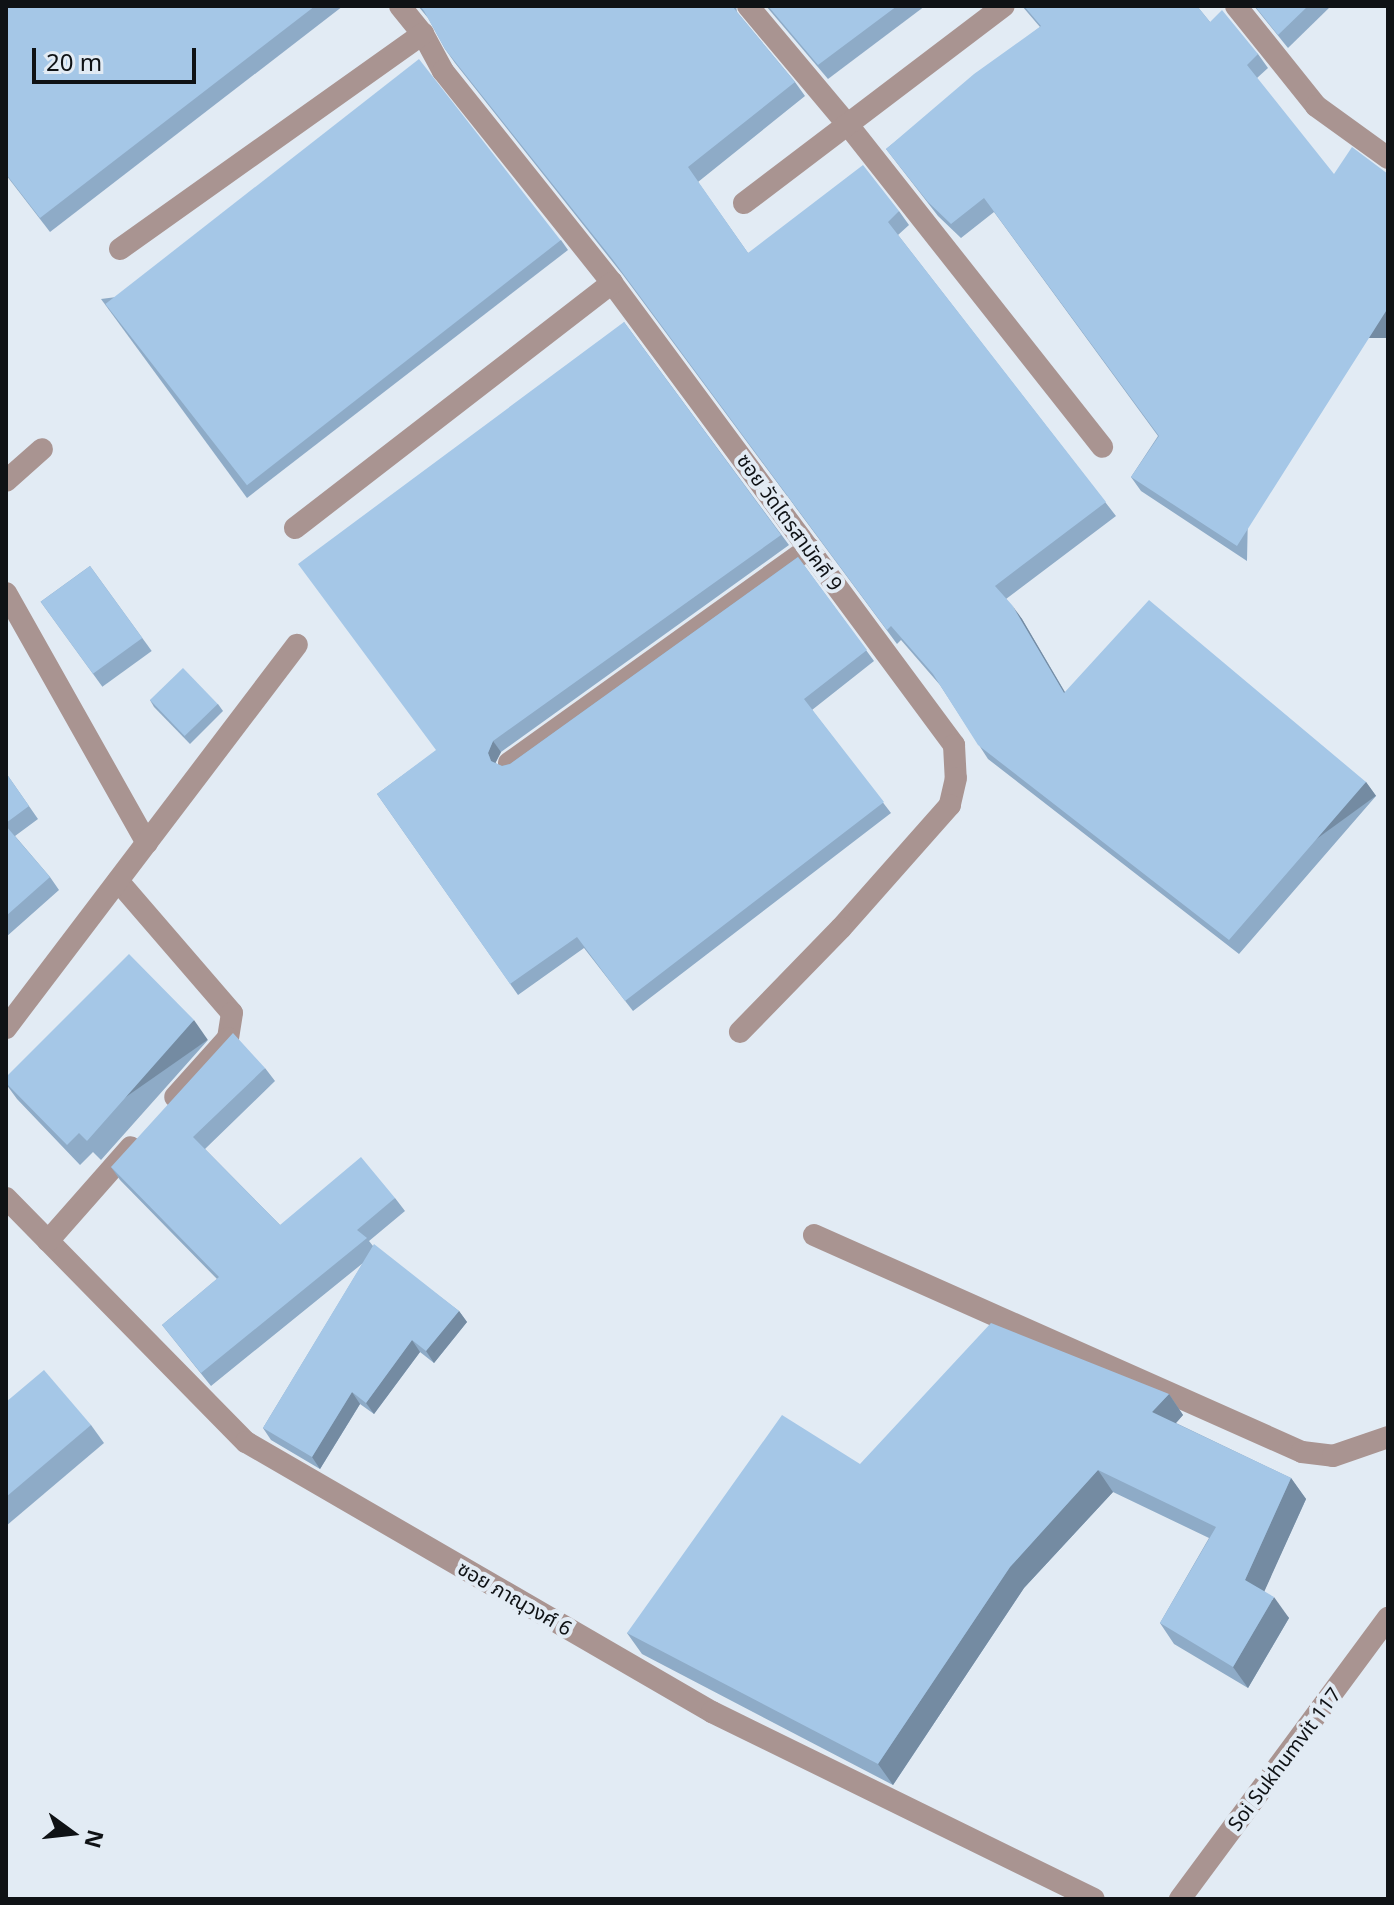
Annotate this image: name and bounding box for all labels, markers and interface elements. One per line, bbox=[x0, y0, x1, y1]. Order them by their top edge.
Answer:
scale bar bbox=[36, 32, 200, 82]
text: 20 m bbox=[46, 45, 102, 78]
street label: ซอย วัดไตรสามัคคี 9 bbox=[732, 449, 848, 595]
street label: ซอย ภาณุวงศ์ 6 bbox=[454, 1556, 576, 1640]
street label: Soi Sukhumvit 117 bbox=[1222, 1683, 1346, 1835]
north arrow bbox=[32, 1793, 112, 1873]
text: N bbox=[78, 1827, 112, 1852]

